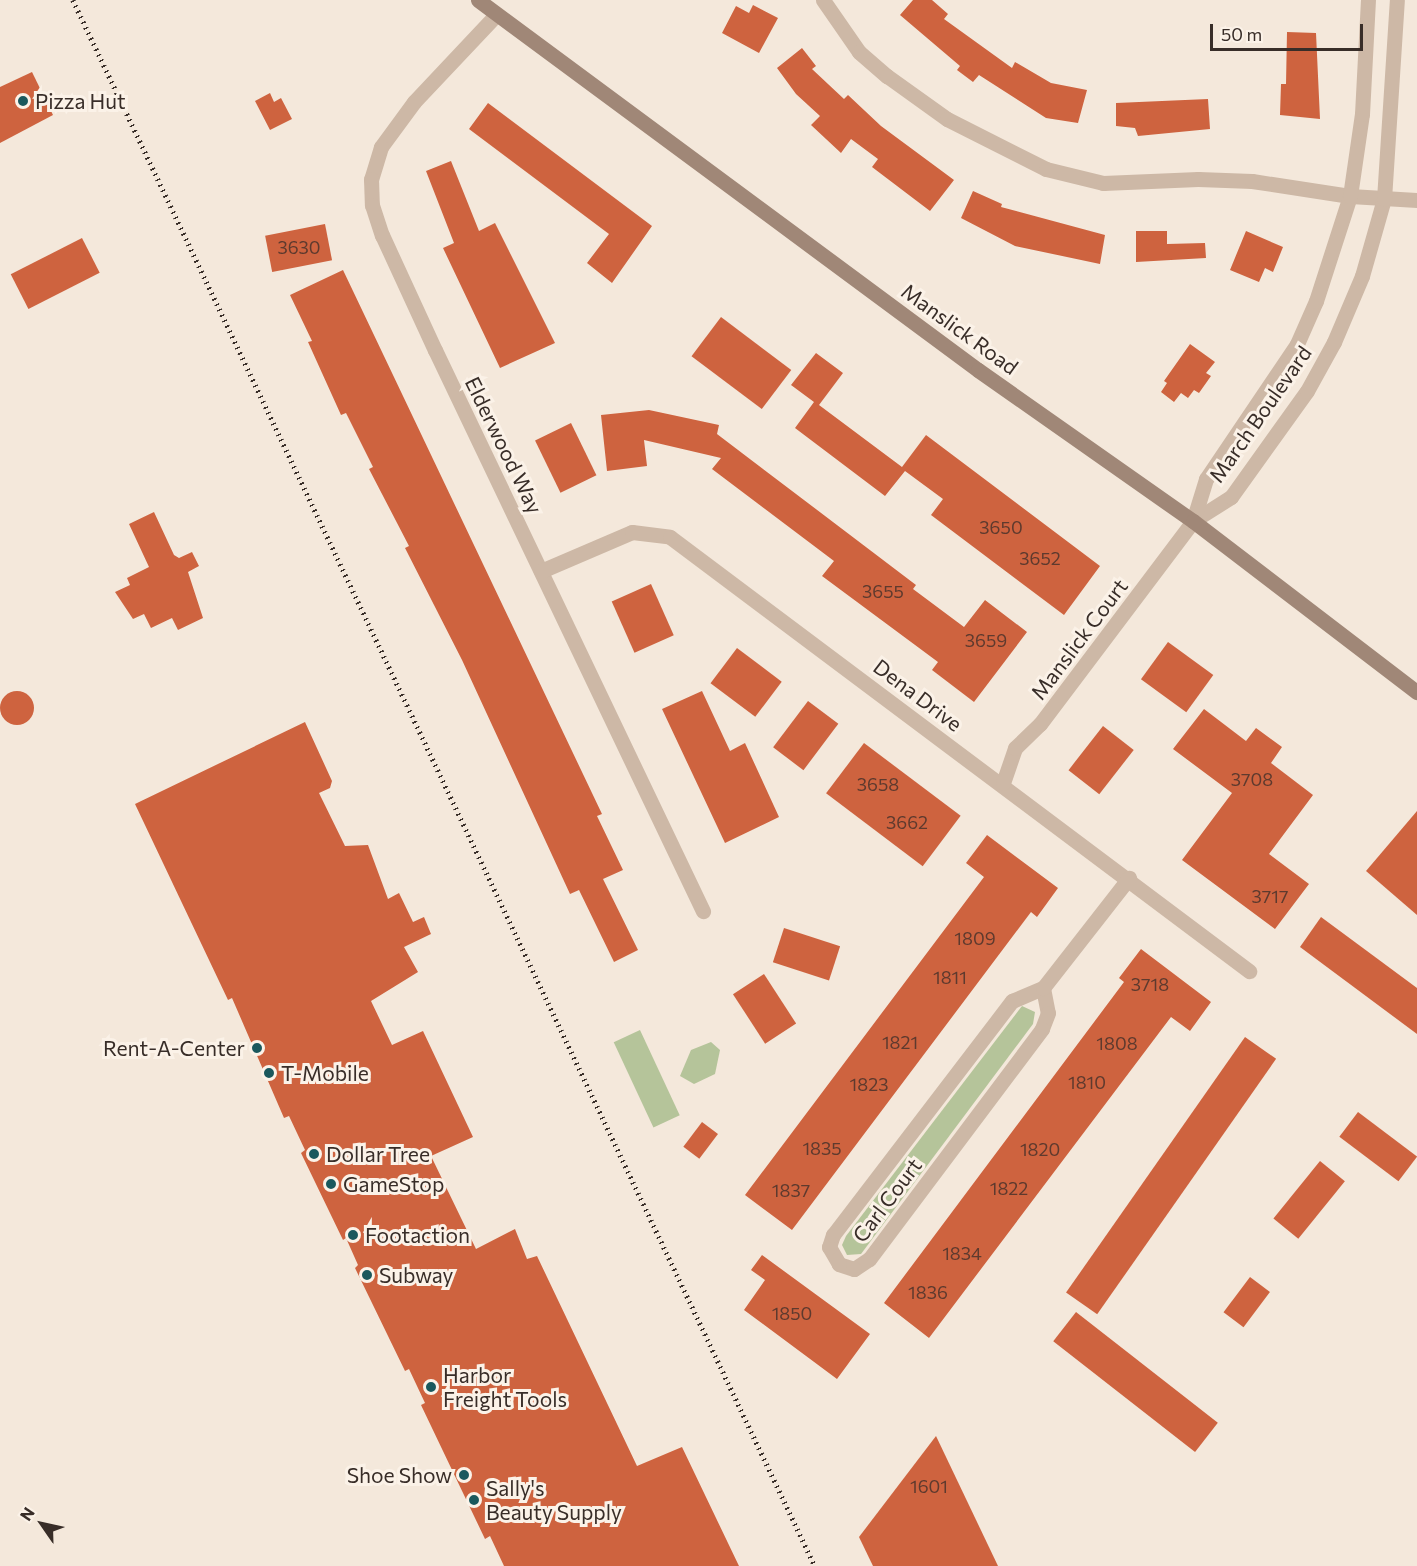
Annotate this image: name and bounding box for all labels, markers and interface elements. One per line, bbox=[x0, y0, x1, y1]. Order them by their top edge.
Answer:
scale bar bbox=[1213, 12, 1366, 50]
text: 50 m bbox=[1221, 23, 1262, 45]
place label: Pizza Hut bbox=[35, 88, 126, 114]
marker: Pizza Hut bbox=[16, 94, 30, 108]
house number: 3630 bbox=[277, 236, 321, 258]
street label: Manslick Road bbox=[897, 278, 1023, 380]
street label: March Boulevard bbox=[1203, 341, 1317, 487]
street label: Elderwood Way bbox=[460, 373, 548, 517]
house number: 3650 bbox=[979, 516, 1023, 538]
house number: 3652 bbox=[1019, 547, 1061, 569]
street label: Manslick Court bbox=[1025, 574, 1133, 704]
house number: 3655 bbox=[862, 580, 904, 602]
house number: 3659 bbox=[965, 629, 1007, 651]
street label: Dena Drive bbox=[869, 654, 967, 736]
house number: 3708 bbox=[1231, 768, 1273, 790]
house number: 3658 bbox=[857, 773, 899, 795]
house number: 3662 bbox=[886, 811, 928, 833]
house number: 3717 bbox=[1252, 885, 1288, 907]
house number: 1809 bbox=[954, 927, 996, 949]
house number: 1811 bbox=[933, 966, 967, 988]
house number: 3718 bbox=[1131, 973, 1169, 995]
house number: 1821 bbox=[882, 1031, 918, 1053]
house number: 1808 bbox=[1096, 1032, 1138, 1054]
place label: Rent-A-Center bbox=[103, 1035, 245, 1061]
marker: Rent-A-Center bbox=[250, 1041, 264, 1055]
place label: T-Mobile bbox=[281, 1060, 369, 1086]
marker: T-Mobile bbox=[262, 1066, 276, 1080]
house number: 1810 bbox=[1068, 1071, 1106, 1093]
house number: 1823 bbox=[850, 1073, 888, 1095]
house number: 1835 bbox=[802, 1137, 842, 1159]
house number: 1820 bbox=[1020, 1138, 1060, 1160]
place label: Dollar Tree bbox=[326, 1141, 430, 1167]
marker: Dollar Tree bbox=[307, 1147, 321, 1161]
street label: Carl Court bbox=[847, 1153, 927, 1247]
place label: GameStop bbox=[343, 1171, 444, 1197]
marker: GameStop bbox=[324, 1177, 338, 1191]
house number: 1822 bbox=[990, 1177, 1028, 1199]
house number: 1837 bbox=[772, 1179, 810, 1201]
place label: Footaction bbox=[365, 1222, 470, 1248]
marker: Footaction bbox=[346, 1228, 360, 1242]
house number: 1834 bbox=[942, 1242, 982, 1264]
place label: Subway bbox=[379, 1262, 453, 1288]
marker: Subway bbox=[360, 1268, 374, 1282]
house number: 1836 bbox=[908, 1281, 948, 1303]
house number: 1850 bbox=[772, 1302, 812, 1324]
place label: Harbor Freight Tools bbox=[443, 1362, 567, 1412]
marker: Harbor Freight Tools bbox=[424, 1380, 438, 1394]
place label: Shoe Show bbox=[347, 1462, 452, 1488]
marker: Shoe Show bbox=[457, 1468, 471, 1482]
place label: Sally's Beauty Supply bbox=[486, 1475, 622, 1525]
house number: 1601 bbox=[910, 1475, 948, 1497]
marker: Sally's Beauty Supply bbox=[467, 1493, 481, 1507]
north arrow bbox=[12, 1494, 72, 1554]
text: N bbox=[15, 1503, 38, 1524]

